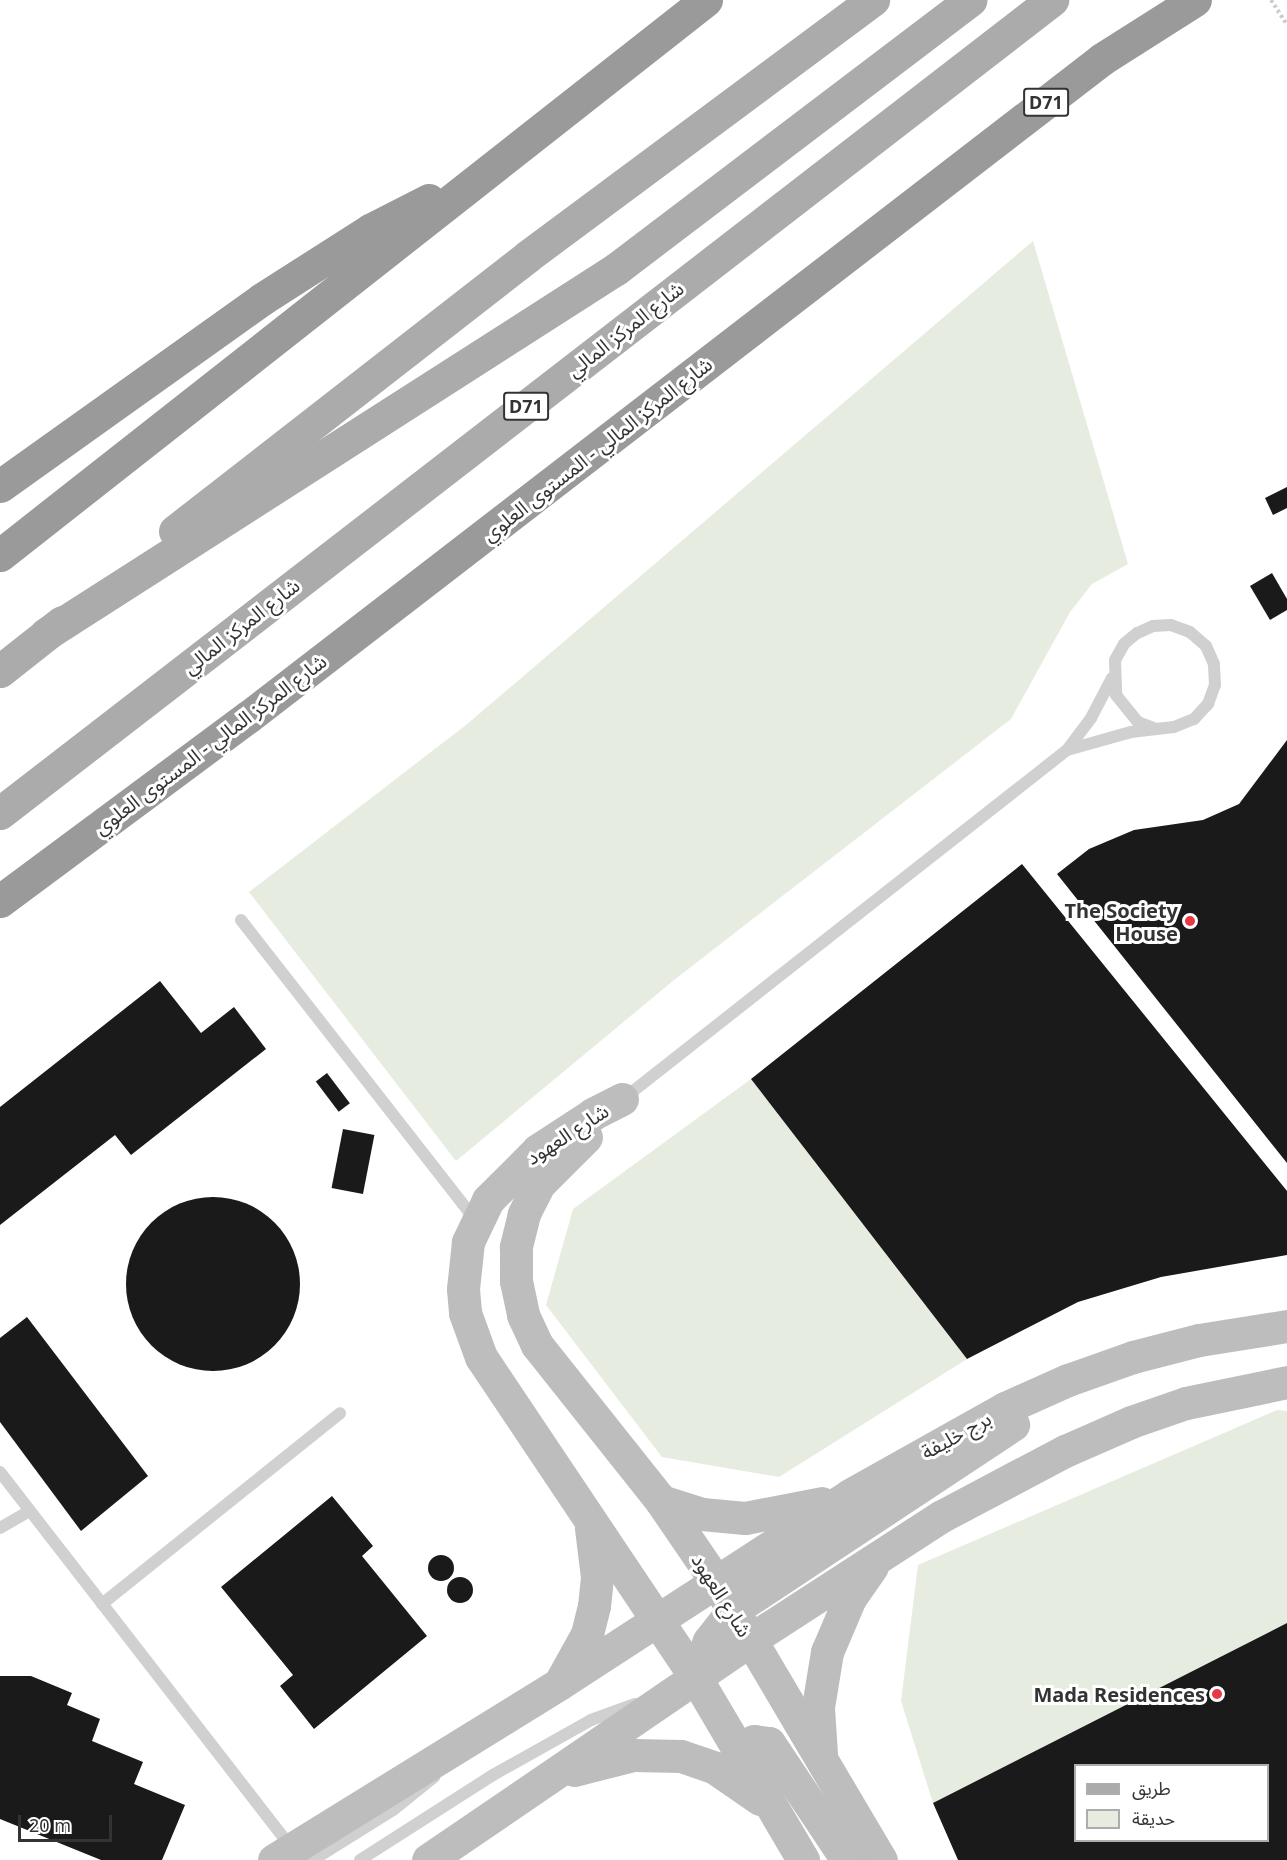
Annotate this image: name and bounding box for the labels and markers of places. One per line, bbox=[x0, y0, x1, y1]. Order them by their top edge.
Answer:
place label: The Society House bbox=[1064, 898, 1178, 945]
marker: The Society House bbox=[1183, 914, 1197, 928]
place label: Mada Residences bbox=[1033, 1682, 1205, 1706]
marker: Mada Residences bbox=[1210, 1687, 1224, 1701]

